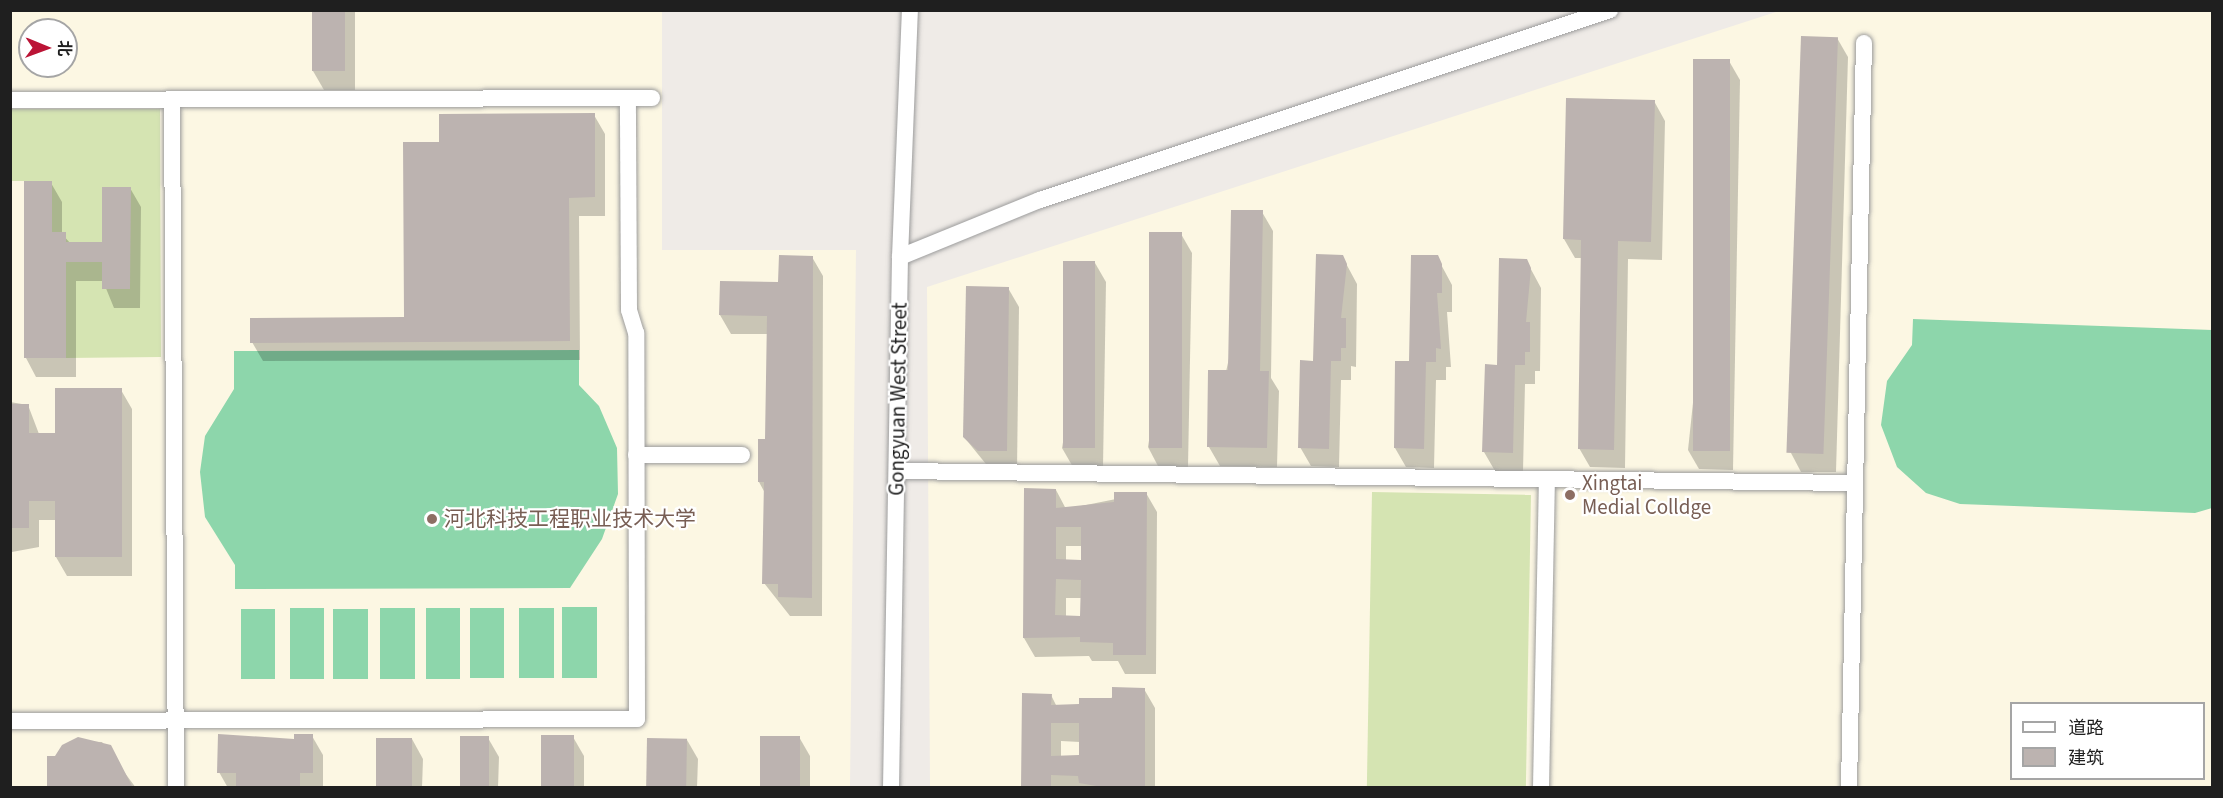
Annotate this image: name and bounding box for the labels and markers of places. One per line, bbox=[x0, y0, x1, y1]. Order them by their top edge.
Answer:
place label: Xingtai Medial Colldge bbox=[1582, 470, 1711, 520]
marker: Xingtai Medial Colldge bbox=[1563, 488, 1577, 502]
place label: 河北科技工程职业技术大学 bbox=[444, 506, 696, 532]
marker: 河北科技工程职业技术大学 bbox=[425, 512, 439, 526]

